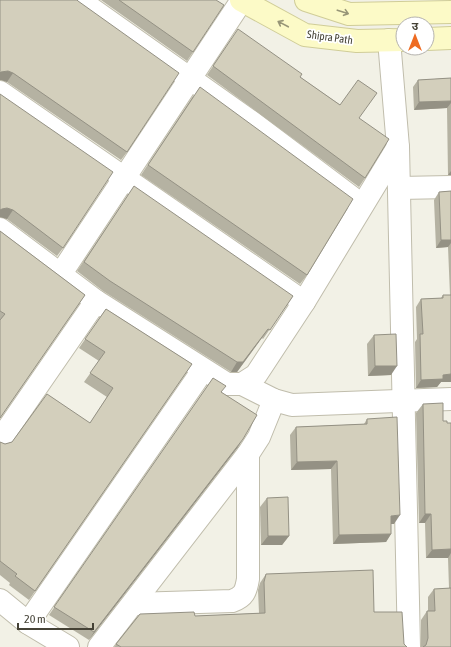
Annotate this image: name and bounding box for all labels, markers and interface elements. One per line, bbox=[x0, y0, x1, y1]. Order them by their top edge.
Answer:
one-way arrow bbox=[336, 9, 349, 16]
north arrow bbox=[395, 16, 435, 56]
one-way arrow bbox=[277, 20, 289, 27]
text: उ bbox=[412, 20, 419, 32]
street label: Shipra Path bbox=[306, 28, 354, 46]
scale bar bbox=[18, 605, 93, 631]
text: 20 m bbox=[24, 612, 46, 626]

